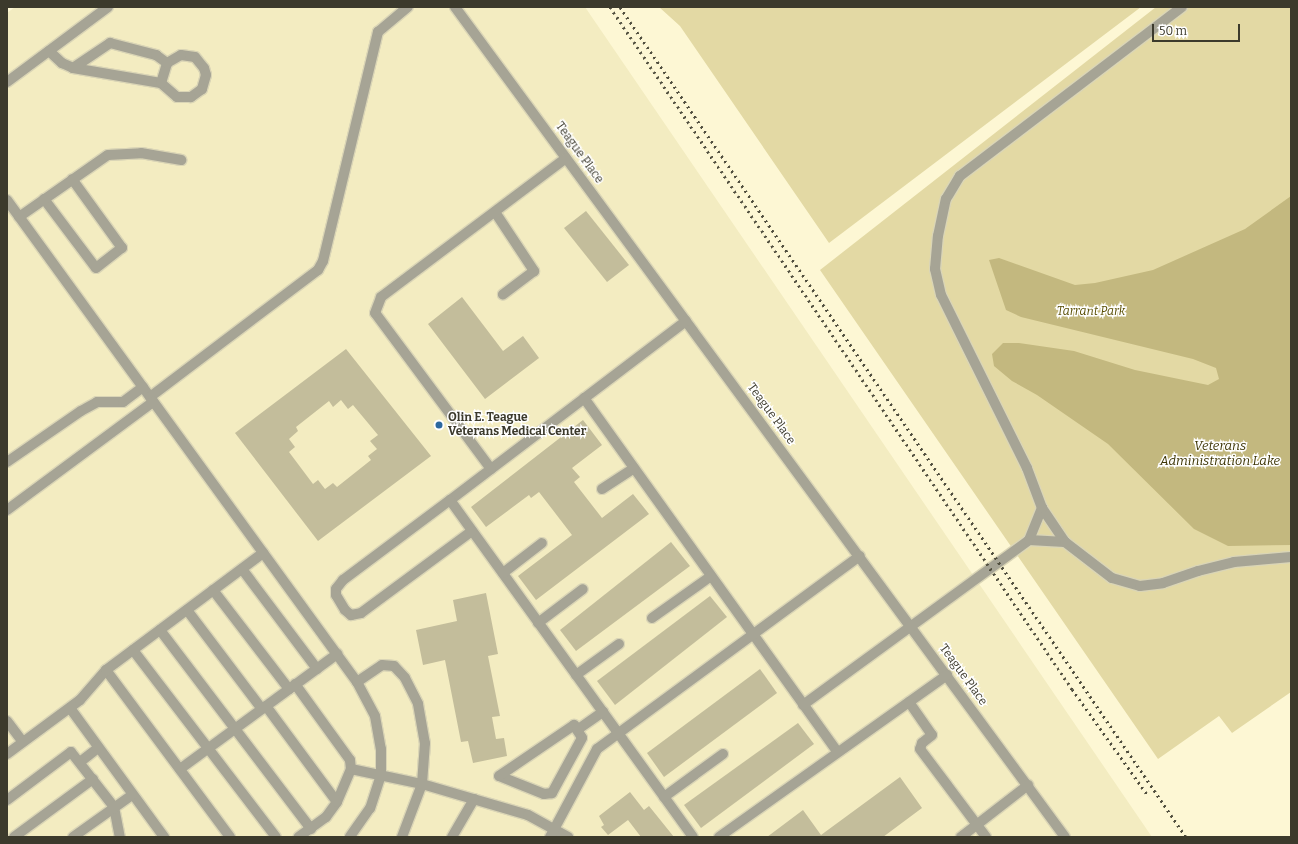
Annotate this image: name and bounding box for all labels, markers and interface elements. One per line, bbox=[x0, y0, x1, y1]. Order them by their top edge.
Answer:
scale bar bbox=[1154, 16, 1242, 42]
text: 50 m bbox=[1159, 24, 1187, 38]
street label: Teague Place bbox=[552, 120, 606, 186]
park label: Tarrant Park bbox=[1057, 305, 1125, 319]
street label: Teague Place bbox=[744, 381, 798, 447]
place label: Olin E. Teague Veterans Medical Center bbox=[448, 411, 586, 439]
marker: Olin E. Teague Veterans Medical Center bbox=[433, 419, 445, 431]
water label: Veterans Administration Lake bbox=[1160, 439, 1280, 470]
street label: Teague Place bbox=[936, 642, 990, 708]

